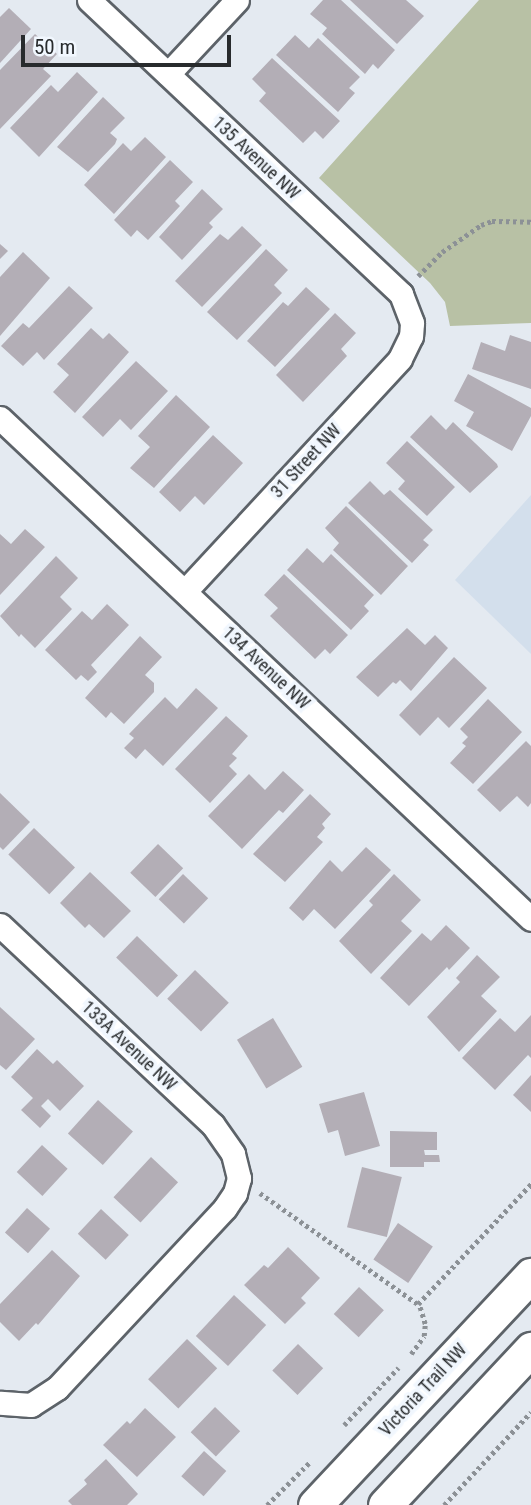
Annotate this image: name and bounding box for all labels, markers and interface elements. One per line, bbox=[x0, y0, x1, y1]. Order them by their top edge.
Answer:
scale bar bbox=[24, 21, 234, 65]
text: 50 m bbox=[34, 35, 75, 59]
street label: 135 Avenue NW bbox=[208, 112, 304, 204]
street label: 31 Street NW bbox=[266, 420, 346, 502]
street label: 134 Avenue NW bbox=[218, 622, 314, 714]
street label: 133A Avenue NW bbox=[77, 997, 181, 1095]
street label: Victoria Trail NW bbox=[375, 1339, 471, 1441]

